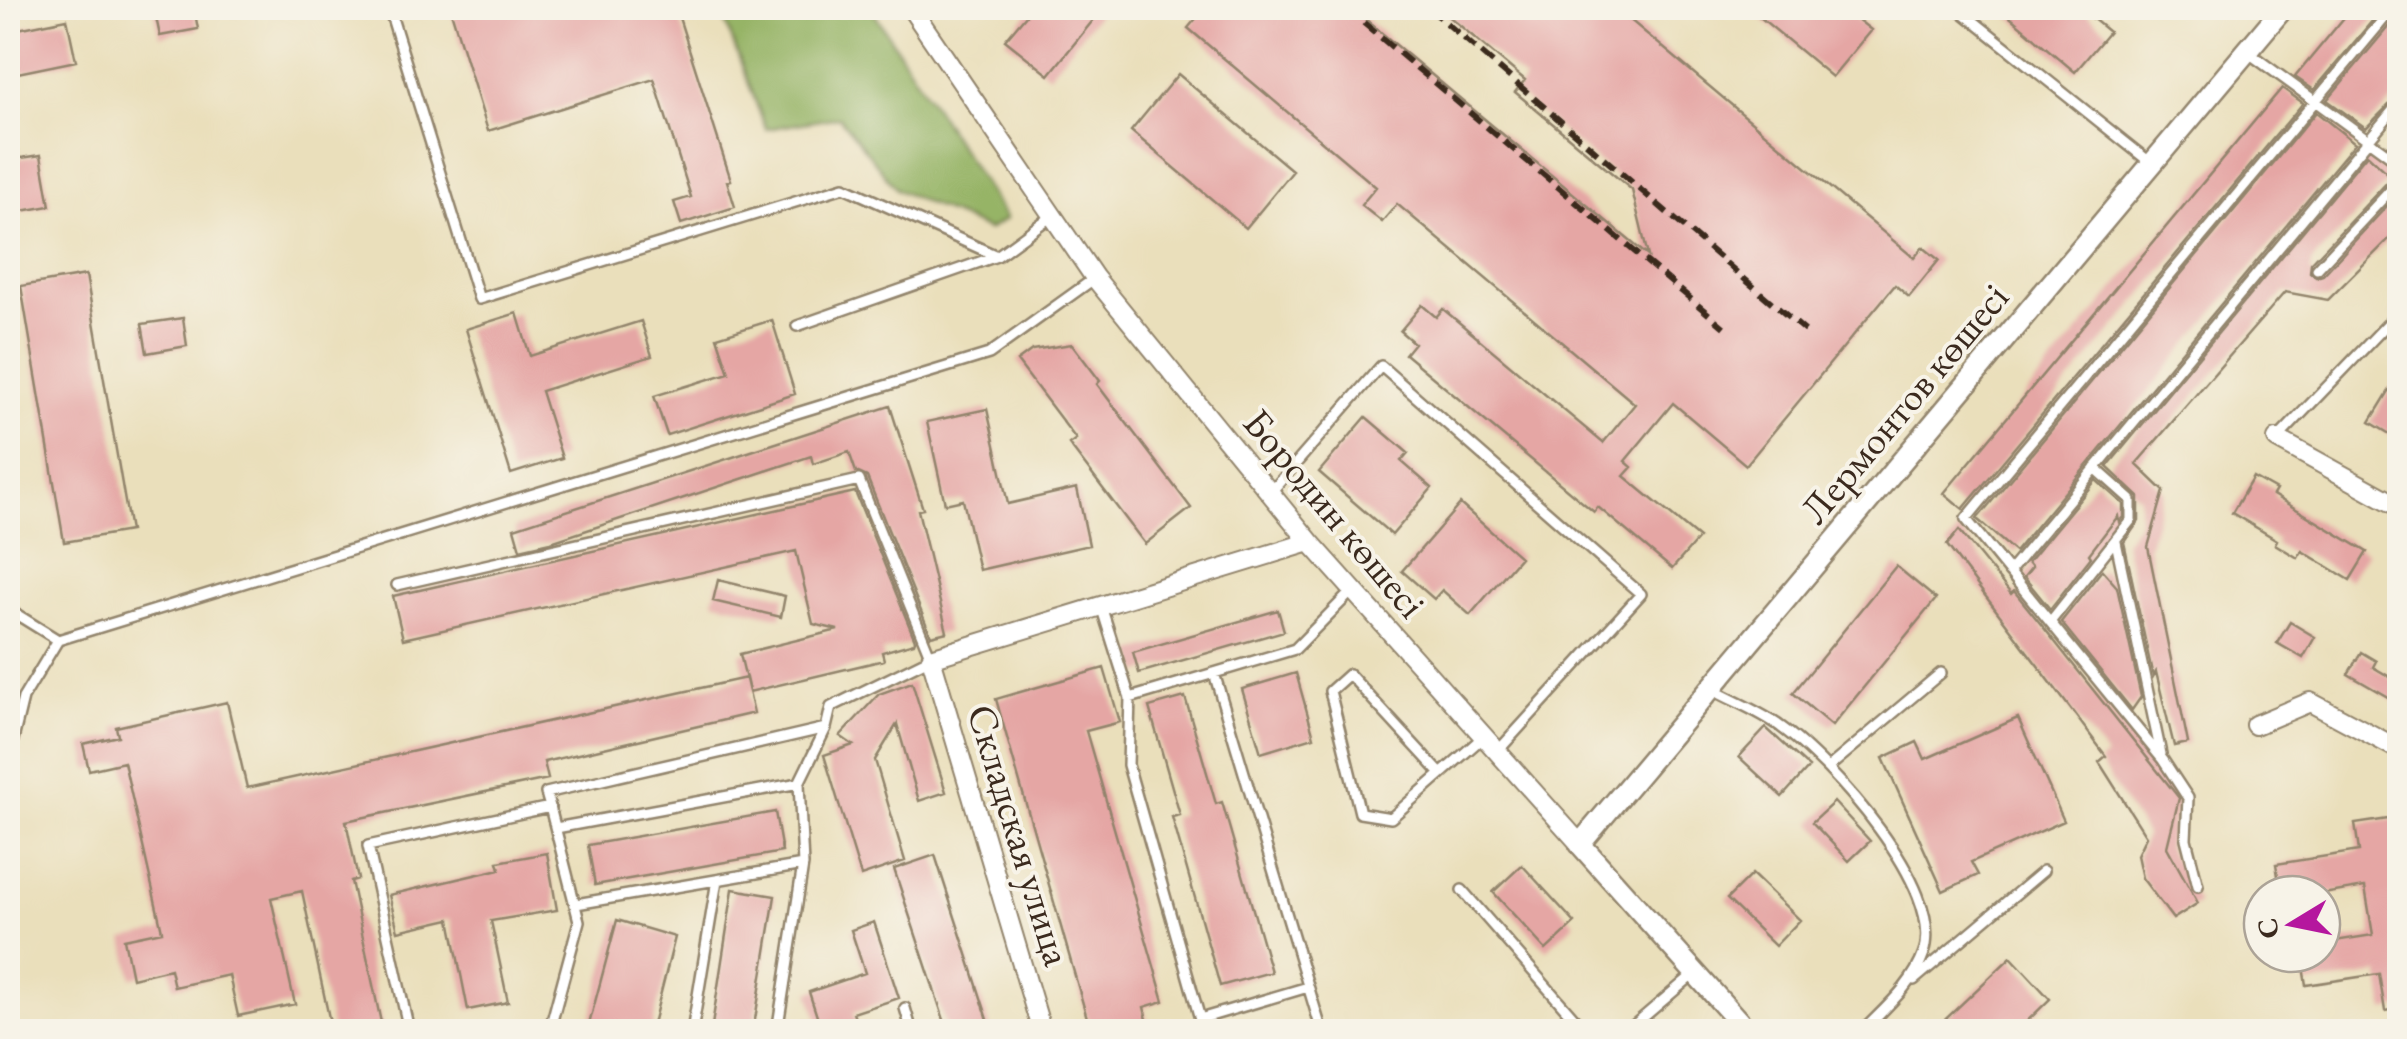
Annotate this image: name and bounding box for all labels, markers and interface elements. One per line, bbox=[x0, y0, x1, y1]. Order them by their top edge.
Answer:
street label: Лермонтов көшесі bbox=[1788, 272, 2020, 534]
street label: Бородин көшесі bbox=[1232, 397, 1438, 629]
street label: Складская улица bbox=[956, 698, 1084, 972]
north arrow bbox=[2242, 874, 2342, 974]
text: С bbox=[2248, 915, 2287, 941]

